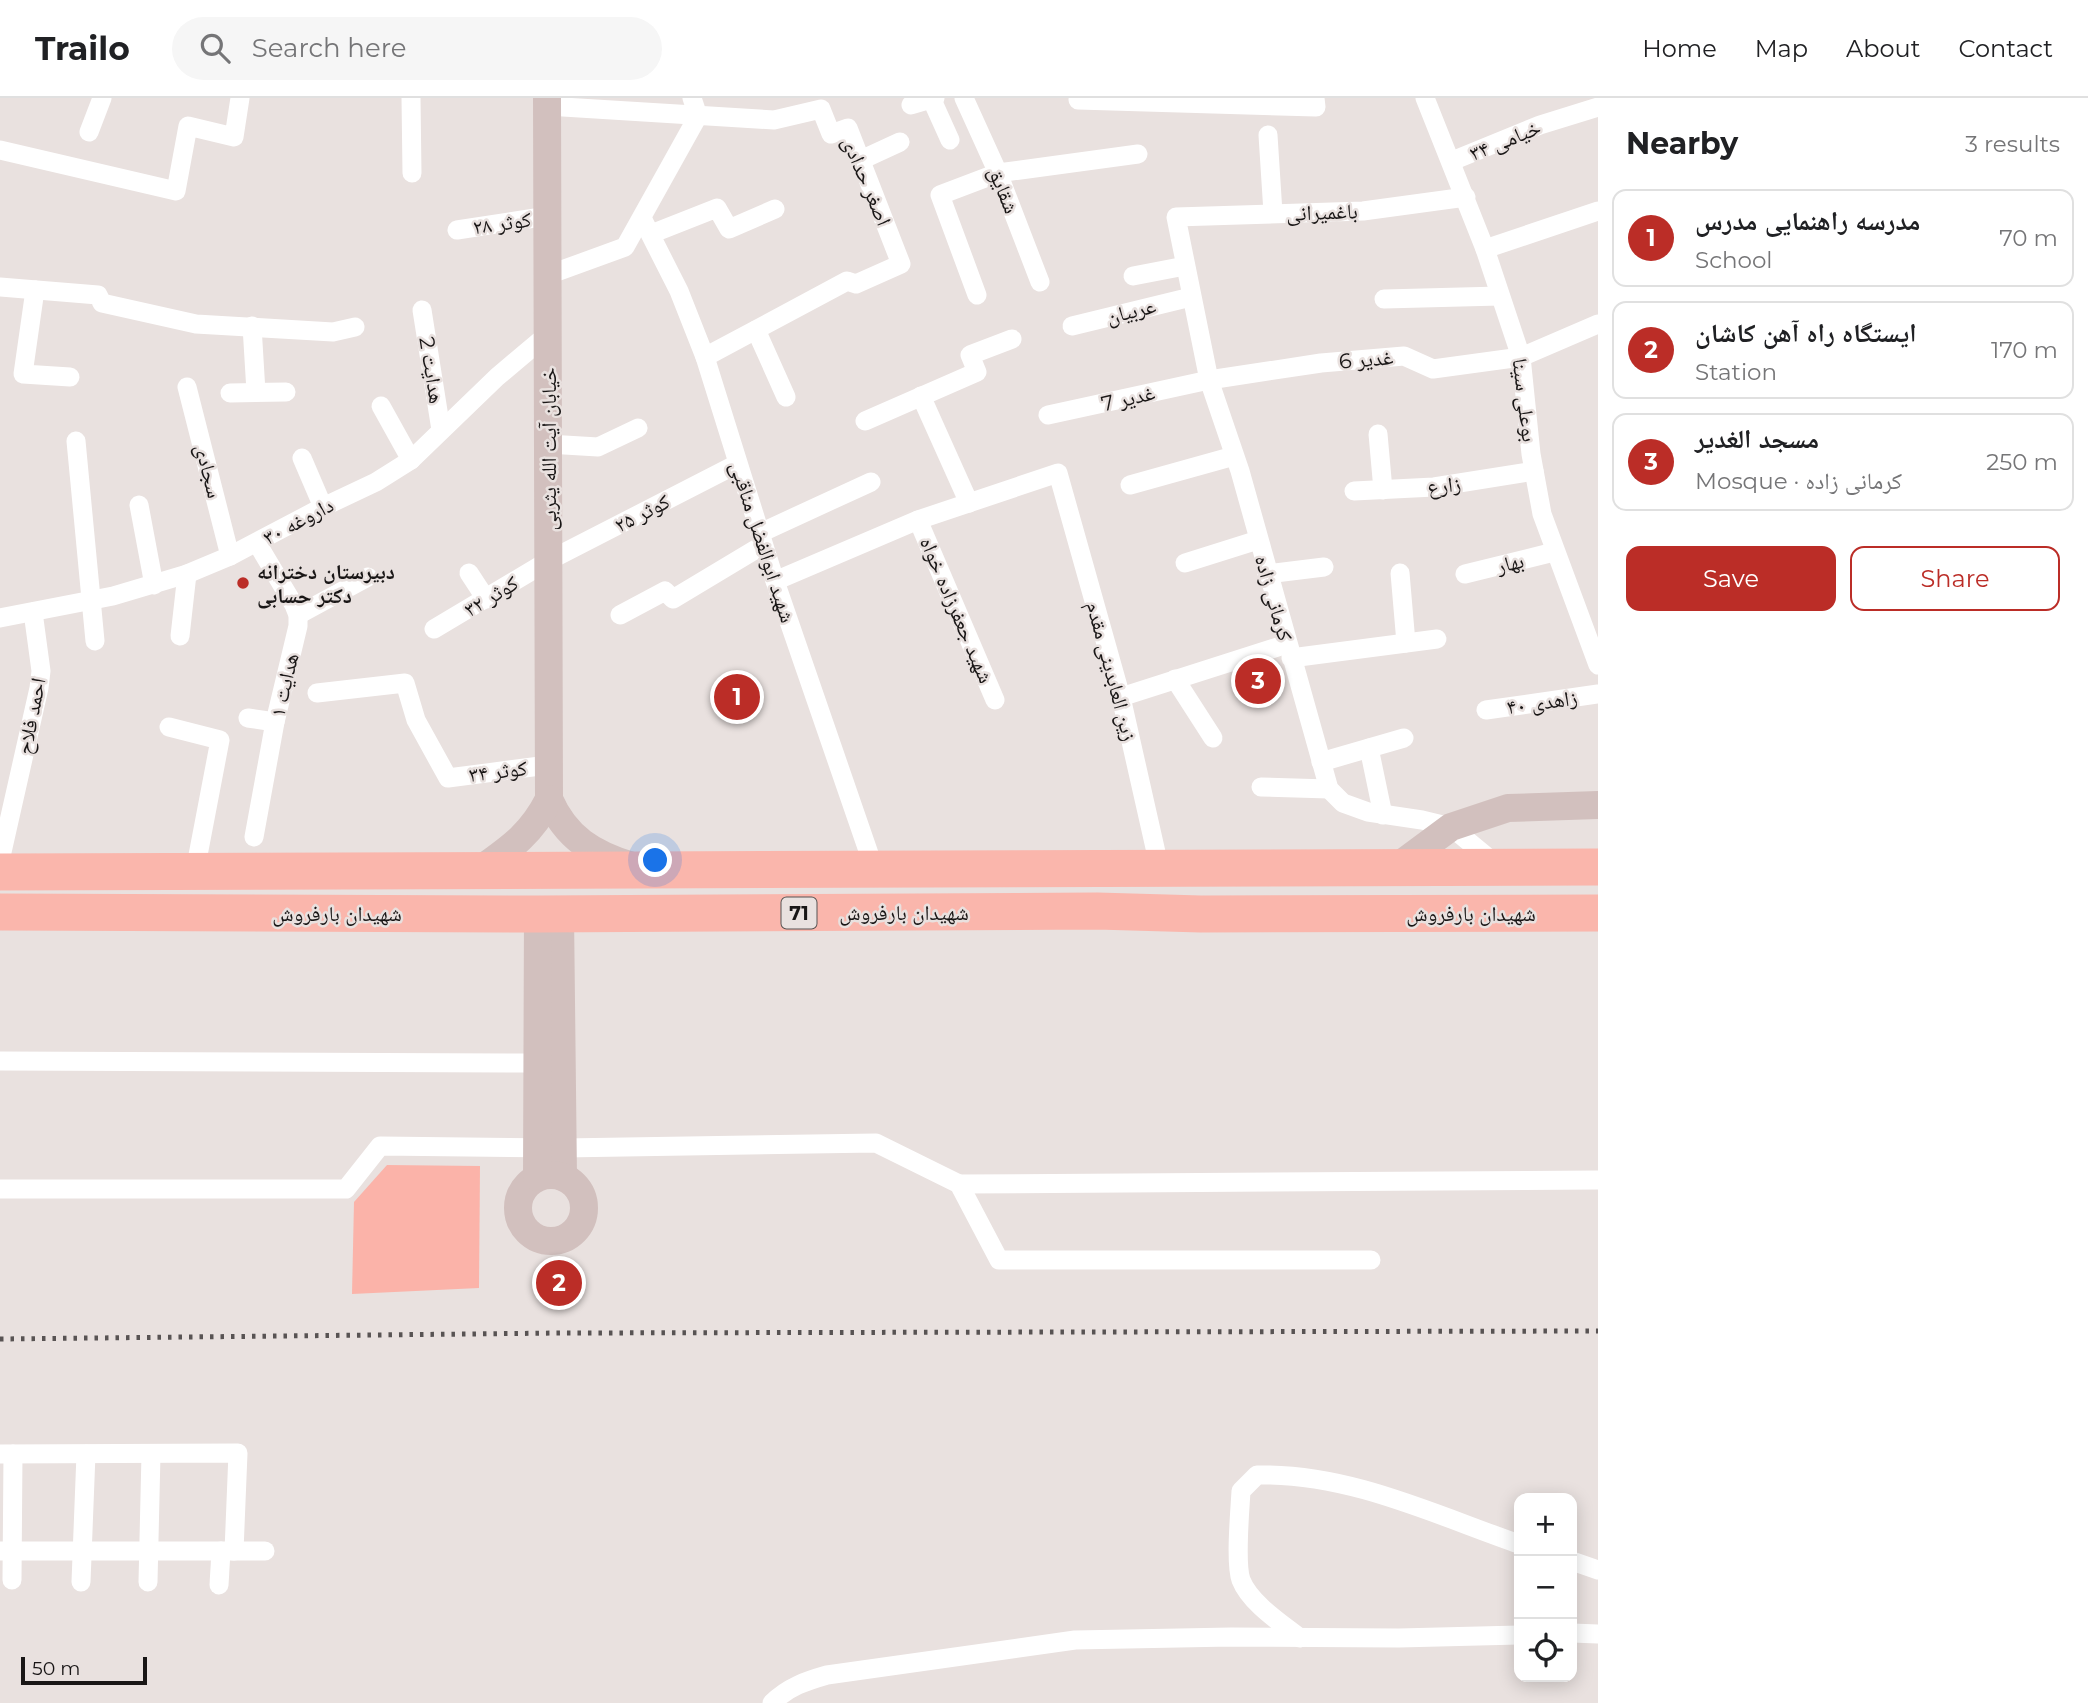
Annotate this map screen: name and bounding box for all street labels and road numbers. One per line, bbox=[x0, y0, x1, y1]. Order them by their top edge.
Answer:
street label: خیامی ۳۴ bbox=[1466, 114, 1545, 166]
street label: اصغر حدادی bbox=[837, 133, 897, 229]
street label: شقایق bbox=[983, 163, 1025, 217]
street label: باغمیرانی bbox=[1286, 198, 1358, 227]
street label: کوثر ۲۸ bbox=[471, 207, 533, 239]
street label: عربیان bbox=[1104, 293, 1159, 329]
street label: هدایت 2 bbox=[414, 335, 450, 405]
street label: غدیر 6 bbox=[1338, 344, 1395, 374]
street label: بوعلی سینا bbox=[1506, 357, 1543, 443]
street label: خیابان آیت الله یثربی bbox=[536, 367, 562, 531]
street label: غدیر 7 bbox=[1099, 380, 1158, 416]
street label: سجادی bbox=[190, 441, 228, 501]
street label: شهید ابوالفضل مناقبی bbox=[724, 458, 801, 626]
street label: زارع bbox=[1426, 471, 1462, 500]
street label: کوثر ۲۵ bbox=[610, 488, 674, 537]
street label: داروغه ۳۰ bbox=[259, 492, 337, 550]
street label: شهید جعفرزاده خواه bbox=[915, 533, 999, 687]
street label: بهار bbox=[1493, 548, 1526, 579]
street label: کرمانی زاده bbox=[1249, 552, 1298, 644]
street label: کوثر ۳۲ bbox=[459, 570, 523, 622]
street label: زین العابدینی مقدم bbox=[1079, 598, 1143, 744]
street label: هدایت ۱ bbox=[265, 651, 303, 719]
street label: احمد فلاح bbox=[11, 676, 52, 757]
street label: زاهدی ۴۰ bbox=[1505, 685, 1579, 719]
street label: کوثر ۳۴ bbox=[467, 755, 529, 787]
road number: 71 bbox=[782, 898, 816, 928]
street label: شهیدان بارفروش bbox=[839, 900, 969, 926]
street label: شهیدان بارفروش bbox=[272, 901, 402, 927]
street label: شهیدان بارفروش bbox=[1406, 901, 1536, 927]

